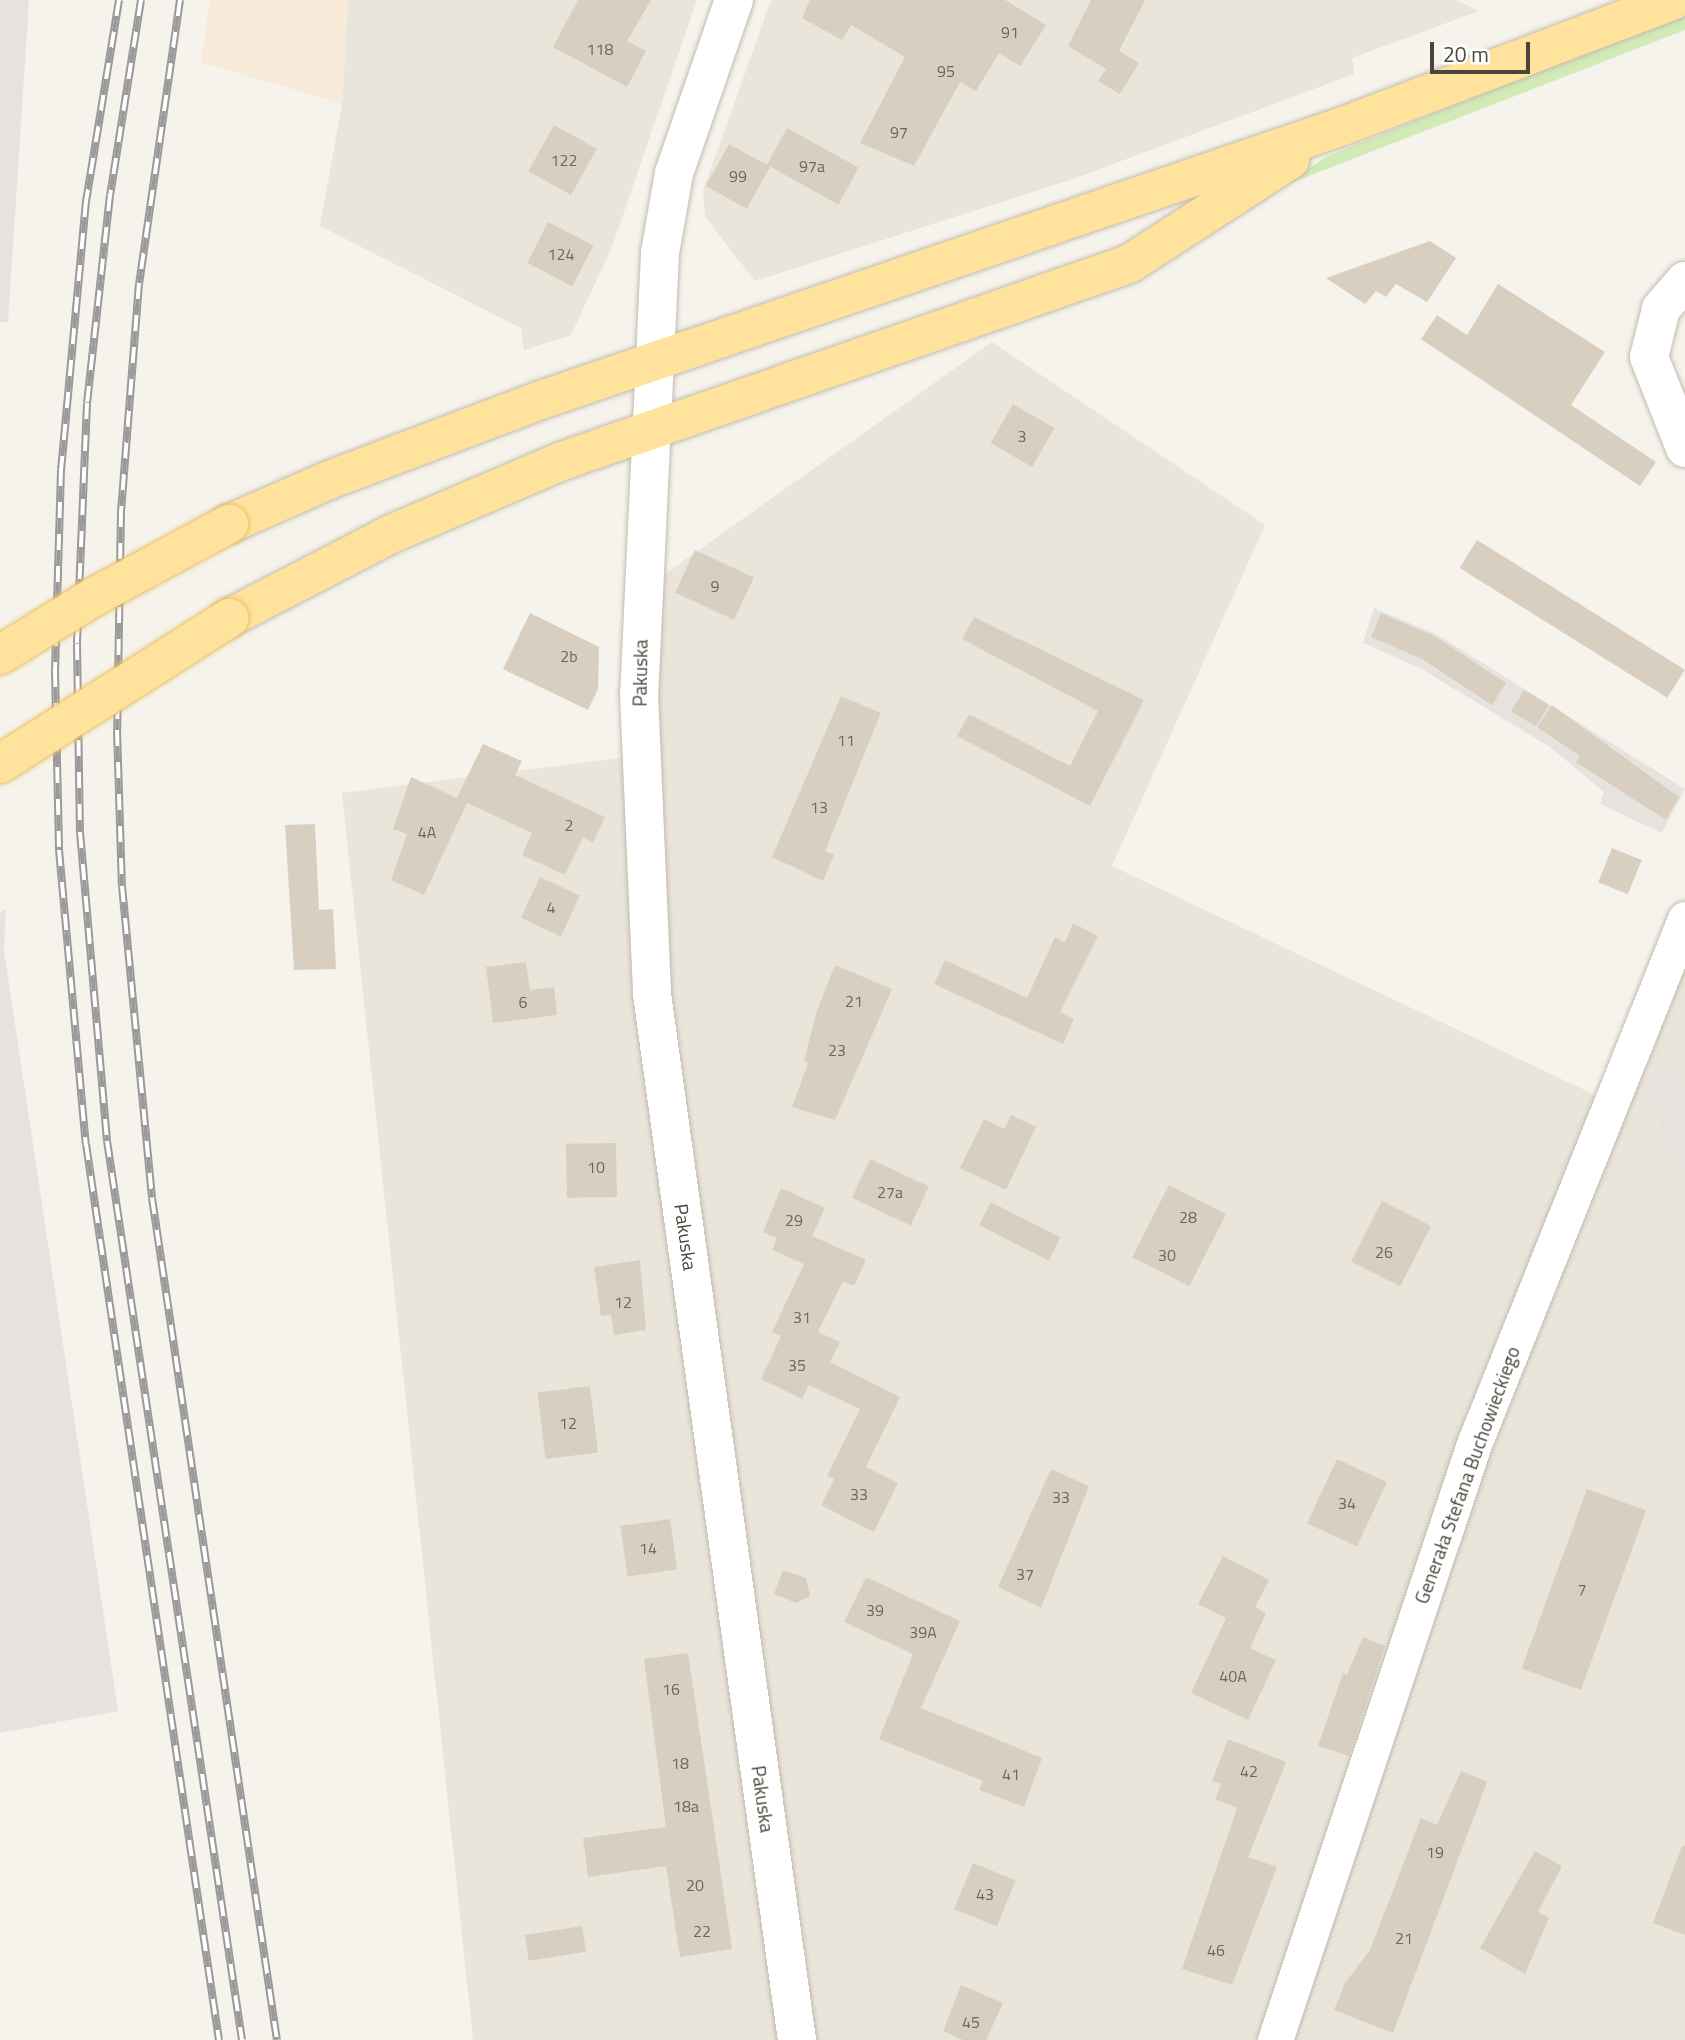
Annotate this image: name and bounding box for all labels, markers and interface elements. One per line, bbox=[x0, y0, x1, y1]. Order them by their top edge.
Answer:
house number: 91 bbox=[1001, 22, 1019, 42]
scale bar bbox=[1433, 28, 1533, 72]
text: 20 m bbox=[1443, 38, 1489, 70]
house number: 118 bbox=[587, 39, 613, 59]
house number: 95 bbox=[937, 61, 955, 81]
house number: 97 bbox=[890, 122, 908, 142]
house number: 122 bbox=[551, 150, 577, 170]
house number: 97a bbox=[799, 156, 825, 176]
house number: 99 bbox=[729, 166, 747, 186]
house number: 124 bbox=[548, 244, 574, 264]
house number: 3 bbox=[1018, 426, 1026, 446]
house number: 9 bbox=[711, 576, 719, 596]
street label: Pakuska bbox=[628, 639, 652, 707]
house number: 2b bbox=[560, 646, 578, 666]
house number: 11 bbox=[837, 730, 855, 750]
house number: 13 bbox=[810, 797, 828, 817]
house number: 2 bbox=[565, 815, 573, 835]
house number: 4A bbox=[418, 822, 436, 842]
house number: 4 bbox=[547, 897, 555, 917]
house number: 21 bbox=[845, 991, 863, 1011]
house number: 6 bbox=[519, 992, 527, 1012]
house number: 23 bbox=[828, 1040, 846, 1060]
house number: 10 bbox=[587, 1157, 605, 1177]
house number: 27a bbox=[877, 1182, 903, 1202]
street label: Pakuska bbox=[670, 1202, 702, 1272]
house number: 28 bbox=[1179, 1207, 1197, 1227]
house number: 29 bbox=[785, 1210, 803, 1230]
house number: 26 bbox=[1375, 1242, 1393, 1262]
house number: 30 bbox=[1158, 1245, 1176, 1265]
house number: 12 bbox=[614, 1292, 632, 1312]
house number: 31 bbox=[793, 1307, 811, 1327]
street label: Generała Stefana Buchowieckiego bbox=[1410, 1343, 1524, 1607]
house number: 35 bbox=[788, 1355, 806, 1375]
house number: 12 bbox=[559, 1413, 577, 1433]
house number: 33 bbox=[850, 1484, 868, 1504]
house number: 33 bbox=[1052, 1487, 1070, 1507]
house number: 34 bbox=[1338, 1493, 1356, 1513]
house number: 14 bbox=[639, 1538, 657, 1558]
house number: 37 bbox=[1016, 1564, 1034, 1584]
house number: 7 bbox=[1578, 1579, 1586, 1599]
house number: 39 bbox=[866, 1600, 884, 1620]
house number: 39A bbox=[909, 1622, 937, 1642]
house number: 40A bbox=[1219, 1666, 1247, 1686]
house number: 16 bbox=[662, 1679, 680, 1699]
house number: 18 bbox=[671, 1753, 689, 1773]
house number: 42 bbox=[1240, 1761, 1258, 1781]
street label: Pakuska bbox=[747, 1764, 779, 1834]
house number: 41 bbox=[1002, 1764, 1020, 1784]
house number: 18a bbox=[673, 1796, 699, 1816]
house number: 19 bbox=[1426, 1842, 1444, 1862]
house number: 20 bbox=[686, 1875, 704, 1895]
house number: 43 bbox=[976, 1884, 994, 1904]
house number: 22 bbox=[693, 1921, 711, 1941]
house number: 21 bbox=[1395, 1928, 1413, 1948]
house number: 46 bbox=[1207, 1940, 1225, 1960]
house number: 45 bbox=[962, 2012, 980, 2032]

